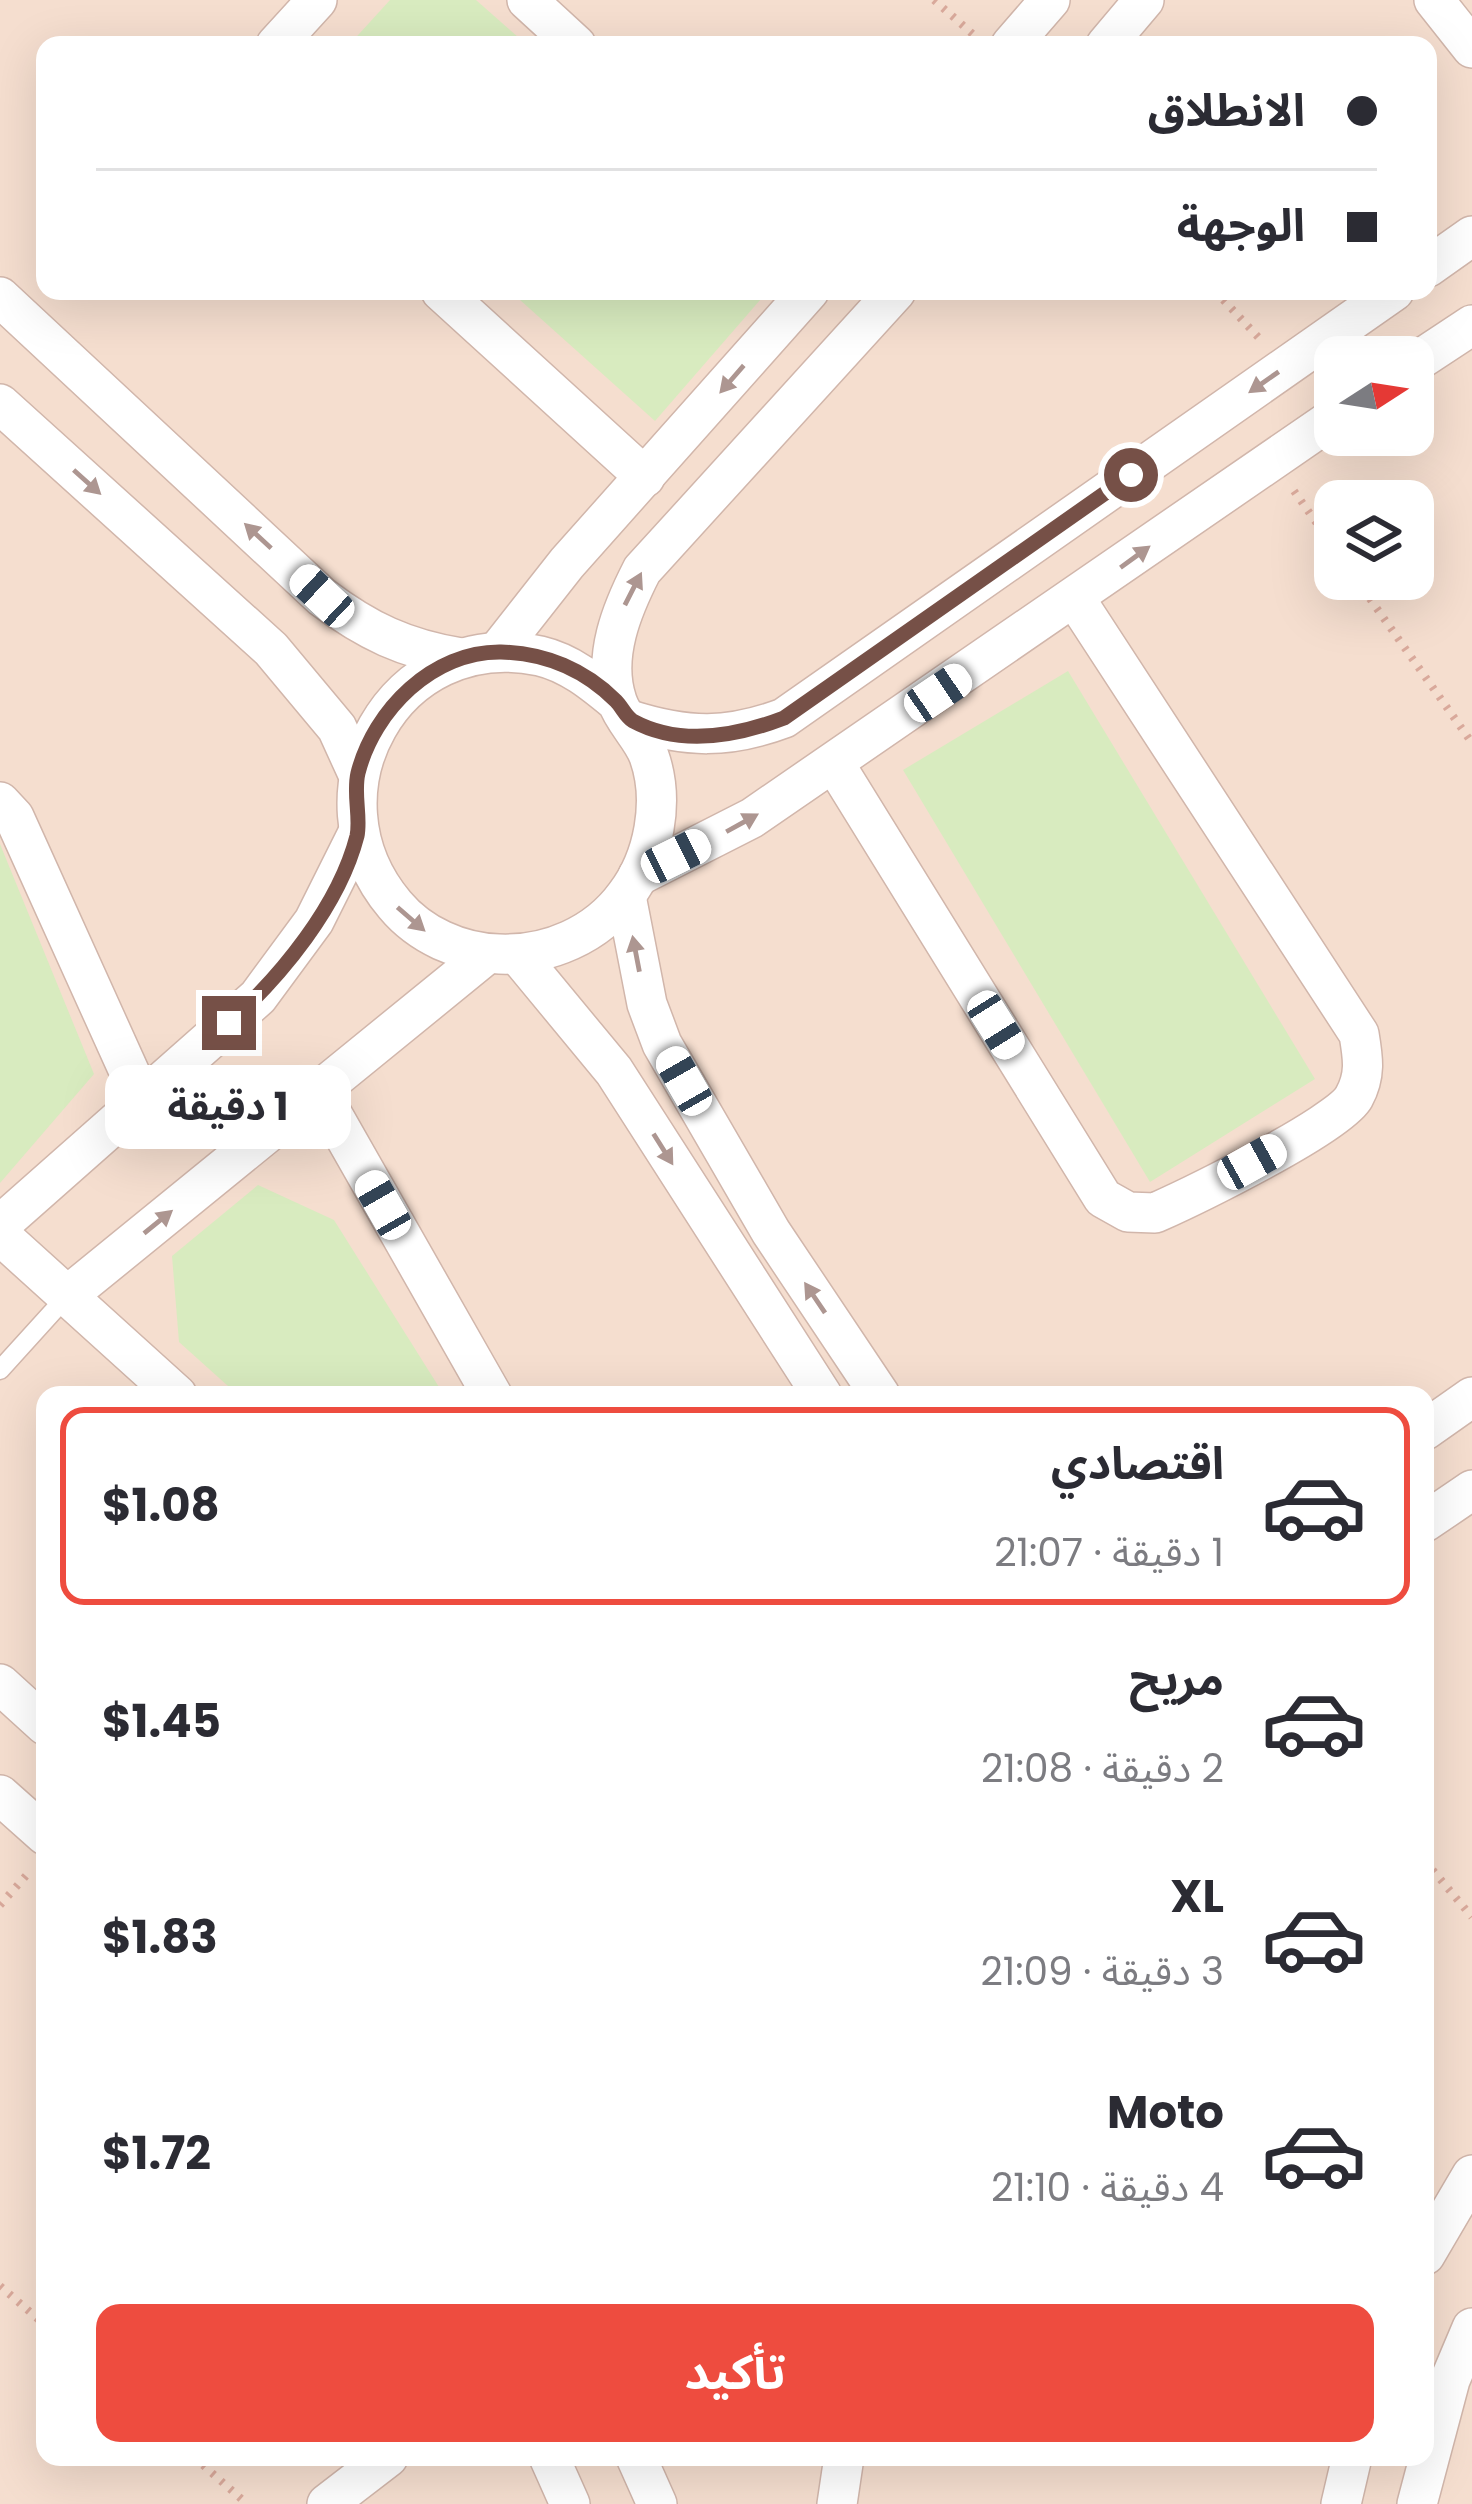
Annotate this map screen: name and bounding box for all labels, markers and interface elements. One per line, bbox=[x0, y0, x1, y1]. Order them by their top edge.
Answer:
text: الانطلاق bbox=[1148, 79, 1305, 142]
text: الوجهة bbox=[1177, 194, 1305, 257]
north arrow bbox=[1314, 336, 1434, 456]
map controls bbox=[1314, 336, 1434, 600]
one-way arrow bbox=[719, 364, 746, 394]
one-way arrow bbox=[1247, 370, 1280, 393]
route start bbox=[1104, 448, 1158, 502]
one-way arrow bbox=[72, 468, 101, 496]
button: layers bbox=[1314, 480, 1434, 600]
one-way arrow bbox=[243, 523, 272, 551]
one-way arrow bbox=[1119, 546, 1151, 570]
car bbox=[283, 558, 361, 634]
one-way arrow bbox=[622, 571, 643, 606]
car bbox=[898, 658, 978, 728]
one-way arrow bbox=[725, 813, 760, 834]
car bbox=[636, 824, 716, 888]
one-way arrow bbox=[395, 905, 425, 931]
one-way arrow bbox=[626, 935, 645, 973]
car bbox=[962, 985, 1030, 1065]
route end bbox=[202, 996, 256, 1050]
car bbox=[650, 1041, 718, 1121]
callout: 1 دقيقة bbox=[106, 1065, 352, 1149]
text: 1 دقيقة bbox=[167, 1079, 289, 1134]
car bbox=[1212, 1129, 1292, 1195]
one-way arrow bbox=[652, 1132, 673, 1166]
car bbox=[349, 1165, 417, 1245]
one-way arrow bbox=[142, 1209, 173, 1235]
one-way arrow bbox=[804, 1282, 827, 1314]
text: اقتصادي bbox=[1051, 1432, 1224, 1495]
icon: car bbox=[1260, 1452, 1368, 1560]
text: $1.08 bbox=[102, 1474, 220, 1537]
text: 1 دقيقة · 21:07 bbox=[994, 1525, 1224, 1580]
text: مريح bbox=[1129, 1648, 1224, 1711]
icon: car bbox=[1260, 1668, 1368, 1776]
text: $1.45 bbox=[102, 1690, 221, 1753]
text: 2 دقيقة · 21:08 bbox=[981, 1741, 1224, 1796]
text: XL bbox=[1170, 1865, 1224, 1928]
icon: car bbox=[1260, 1884, 1368, 1992]
text: $1.83 bbox=[102, 1906, 218, 1969]
text: 3 دقيقة · 21:09 bbox=[980, 1944, 1224, 1999]
text: Moto bbox=[1107, 2081, 1224, 2144]
icon: car bbox=[1260, 2100, 1368, 2208]
text: $1.72 bbox=[102, 2122, 211, 2185]
text: 4 دقيقة · 21:10 bbox=[991, 2160, 1224, 2215]
button: تأكيد bbox=[96, 2304, 1374, 2442]

